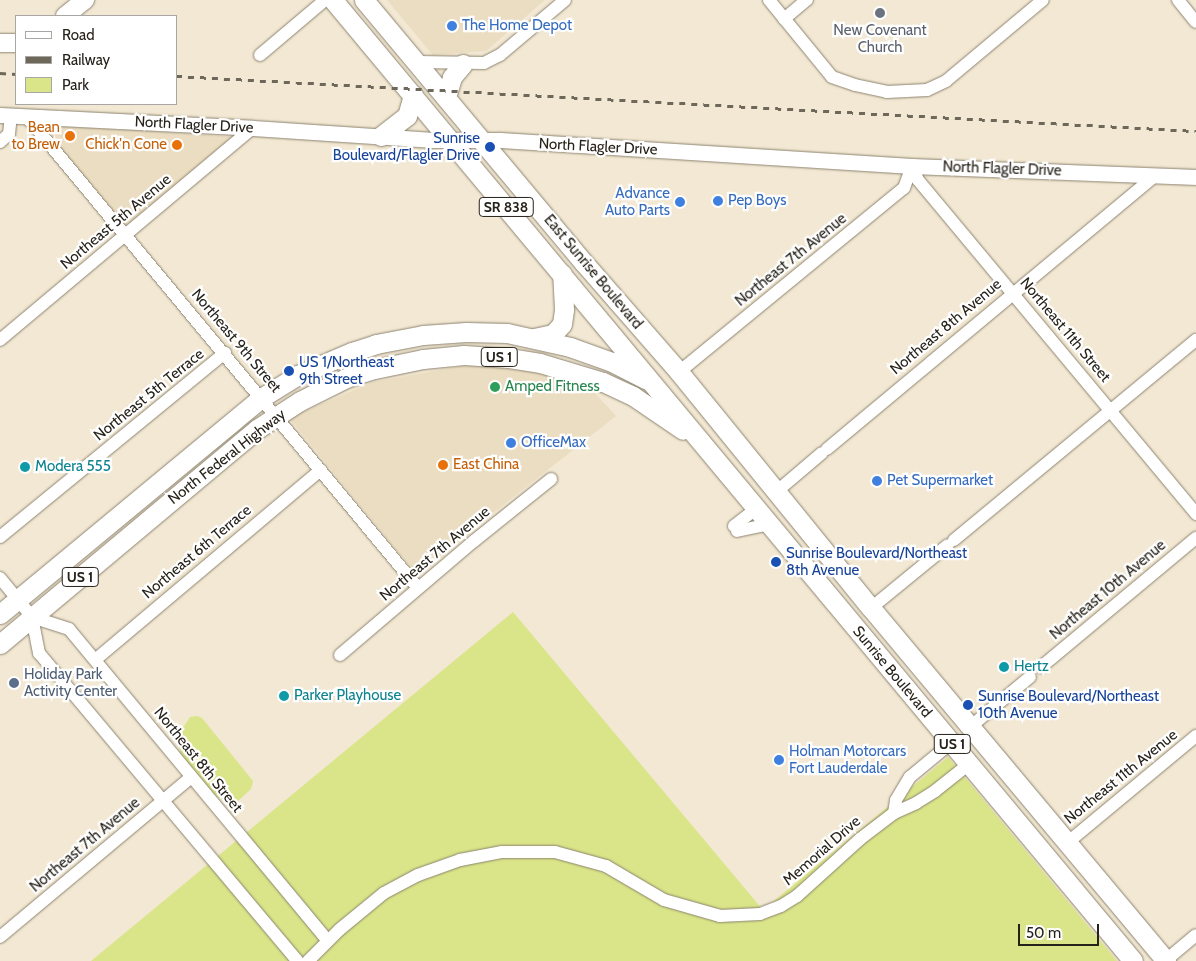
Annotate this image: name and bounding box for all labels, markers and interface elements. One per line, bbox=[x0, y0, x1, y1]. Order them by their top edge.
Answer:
marker: New Covenant Church bbox=[874, 7, 886, 19]
legend bbox=[15, 15, 178, 105]
place label: The Home Depot bbox=[462, 17, 572, 35]
marker: The Home Depot bbox=[446, 20, 458, 32]
place label: New Covenant Church bbox=[833, 21, 927, 56]
text: Road bbox=[62, 26, 95, 44]
text: Railway bbox=[62, 51, 110, 69]
text: Park bbox=[62, 76, 89, 94]
street label: North Flagler Drive bbox=[134, 113, 254, 137]
place label: Bean to Brew bbox=[11, 118, 60, 153]
place label: Sunrise Boulevard/Flagler Drive bbox=[333, 129, 480, 164]
marker: Bean to Brew bbox=[64, 130, 76, 142]
street label: North Flagler Drive bbox=[538, 135, 658, 159]
place label: Chick'n Cone bbox=[85, 136, 167, 154]
marker: Chick'n Cone bbox=[171, 139, 183, 151]
marker: Sunrise Boulevard/Flagler Drive bbox=[484, 141, 496, 153]
street label: North Flagler Drive bbox=[942, 158, 1062, 180]
street label: Northeast 5th Avenue bbox=[57, 171, 175, 273]
place label: Advance Auto Parts bbox=[605, 184, 670, 219]
place label: Pep Boys bbox=[728, 192, 787, 210]
marker: Pep Boys bbox=[712, 195, 724, 207]
road number: SR 838 bbox=[478, 196, 534, 218]
marker: Advance Auto Parts bbox=[674, 196, 686, 208]
street label: Northeast 7th Avenue bbox=[732, 210, 850, 310]
street label: East Sunrise Boulevard bbox=[540, 211, 646, 333]
street label: Northeast 11th Street bbox=[1016, 274, 1114, 386]
street label: Northeast 8th Avenue bbox=[887, 275, 1005, 379]
street label: Northeast 9th Street bbox=[187, 286, 285, 396]
street label: Northeast 5th Terrace bbox=[90, 345, 208, 445]
road number: US 1 bbox=[480, 346, 518, 368]
place label: US 1/Northeast 9th Street bbox=[299, 353, 394, 388]
marker: US 1/Northeast 9th Street bbox=[283, 365, 295, 377]
place label: Amped Fitness bbox=[505, 378, 600, 396]
marker: Amped Fitness bbox=[489, 381, 501, 393]
street label: North Federal Highway bbox=[165, 406, 289, 508]
place label: OfficeMax bbox=[521, 434, 586, 452]
marker: OfficeMax bbox=[505, 437, 517, 449]
place label: East China bbox=[453, 456, 519, 474]
place label: Modera 555 bbox=[35, 458, 111, 476]
marker: East China bbox=[437, 459, 449, 471]
marker: Modera 555 bbox=[19, 461, 31, 473]
place label: Pet Supermarket bbox=[887, 472, 993, 490]
marker: Pet Supermarket bbox=[871, 475, 883, 487]
street label: Northeast 6th Terrace bbox=[139, 501, 255, 603]
street label: Northeast 7th Avenue bbox=[376, 503, 494, 605]
street label: Northeast 10th Avenue bbox=[1046, 536, 1170, 644]
place label: Sunrise Boulevard/Northeast 8th Avenue bbox=[786, 544, 967, 579]
marker: Sunrise Boulevard/Northeast 8th Avenue bbox=[770, 556, 782, 568]
road number: US 1 bbox=[61, 566, 99, 588]
street label: Sunrise Boulevard bbox=[849, 623, 935, 721]
place label: Hertz bbox=[1014, 658, 1049, 676]
marker: Hertz bbox=[998, 661, 1010, 673]
place label: Holiday Park Activity Center bbox=[24, 665, 117, 700]
marker: Holiday Park Activity Center bbox=[8, 677, 20, 689]
place label: Parker Playhouse bbox=[294, 687, 401, 705]
place label: Sunrise Boulevard/Northeast 10th Avenue bbox=[978, 687, 1159, 722]
marker: Parker Playhouse bbox=[278, 690, 290, 702]
marker: Sunrise Boulevard/Northeast 10th Avenue bbox=[962, 699, 974, 711]
street label: Northeast 8th Street bbox=[150, 704, 246, 816]
street label: Northeast 11th Avenue bbox=[1061, 726, 1181, 828]
road number: US 1 bbox=[933, 732, 971, 756]
place label: Holman Motorcars Fort Lauderdale bbox=[789, 742, 906, 777]
marker: Holman Motorcars Fort Lauderdale bbox=[773, 754, 785, 766]
street label: Northeast 7th Avenue bbox=[26, 794, 144, 896]
street label: Memorial Drive bbox=[780, 812, 864, 890]
scale bar bbox=[1021, 914, 1102, 946]
text: 50 m bbox=[1026, 924, 1061, 942]

